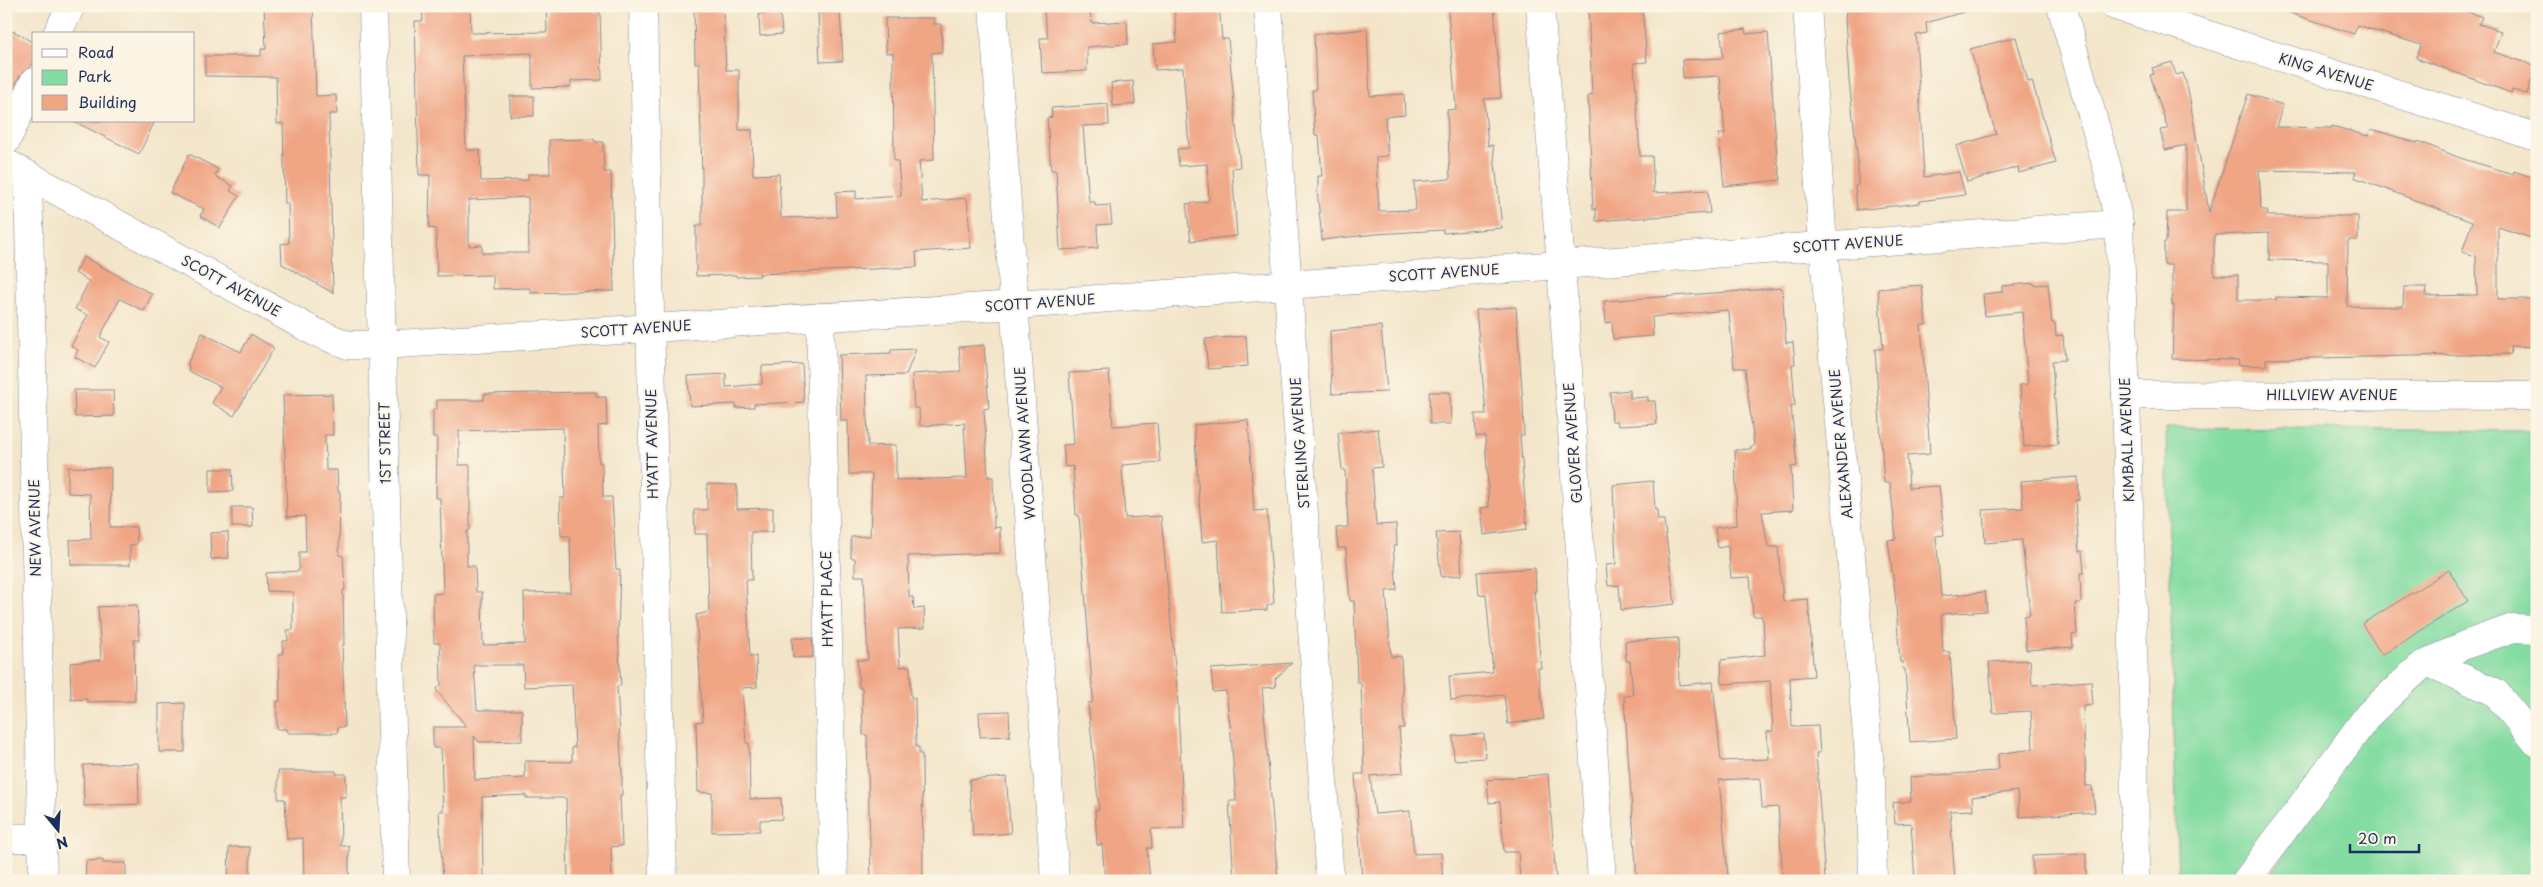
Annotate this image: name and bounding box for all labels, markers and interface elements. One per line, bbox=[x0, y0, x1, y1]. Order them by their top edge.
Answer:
legend bbox=[32, 32, 195, 122]
text: Road bbox=[78, 40, 114, 63]
street label: KING AVENUE bbox=[2276, 47, 2376, 96]
text: Park bbox=[78, 64, 112, 87]
text: Building bbox=[78, 90, 137, 113]
street label: SCOTT AVENUE bbox=[1792, 229, 1904, 258]
street label: SCOTT AVENUE bbox=[178, 249, 285, 322]
street label: SCOTT AVENUE bbox=[1388, 258, 1500, 287]
street label: SCOTT AVENUE bbox=[984, 288, 1096, 317]
street label: SCOTT AVENUE bbox=[580, 314, 692, 343]
street label: WOODLAWN AVENUE bbox=[1009, 366, 1040, 520]
street label: ALEXANDER AVENUE bbox=[1823, 368, 1858, 520]
street label: STERLING AVENUE bbox=[1284, 376, 1315, 510]
street label: KIMBALL AVENUE bbox=[2114, 377, 2139, 503]
street label: GLOVER AVENUE bbox=[1558, 382, 1587, 504]
street label: HILLVIEW AVENUE bbox=[2266, 384, 2398, 405]
street label: HYATT AVENUE bbox=[640, 389, 663, 499]
street label: 1ST STREET bbox=[373, 401, 396, 484]
street label: NEW AVENUE bbox=[23, 479, 46, 577]
street label: HYATT PLACE bbox=[815, 550, 838, 648]
north arrow bbox=[32, 804, 82, 854]
scale bar bbox=[2350, 822, 2419, 854]
text: 20 m bbox=[2358, 826, 2397, 849]
text: N bbox=[54, 831, 71, 855]

